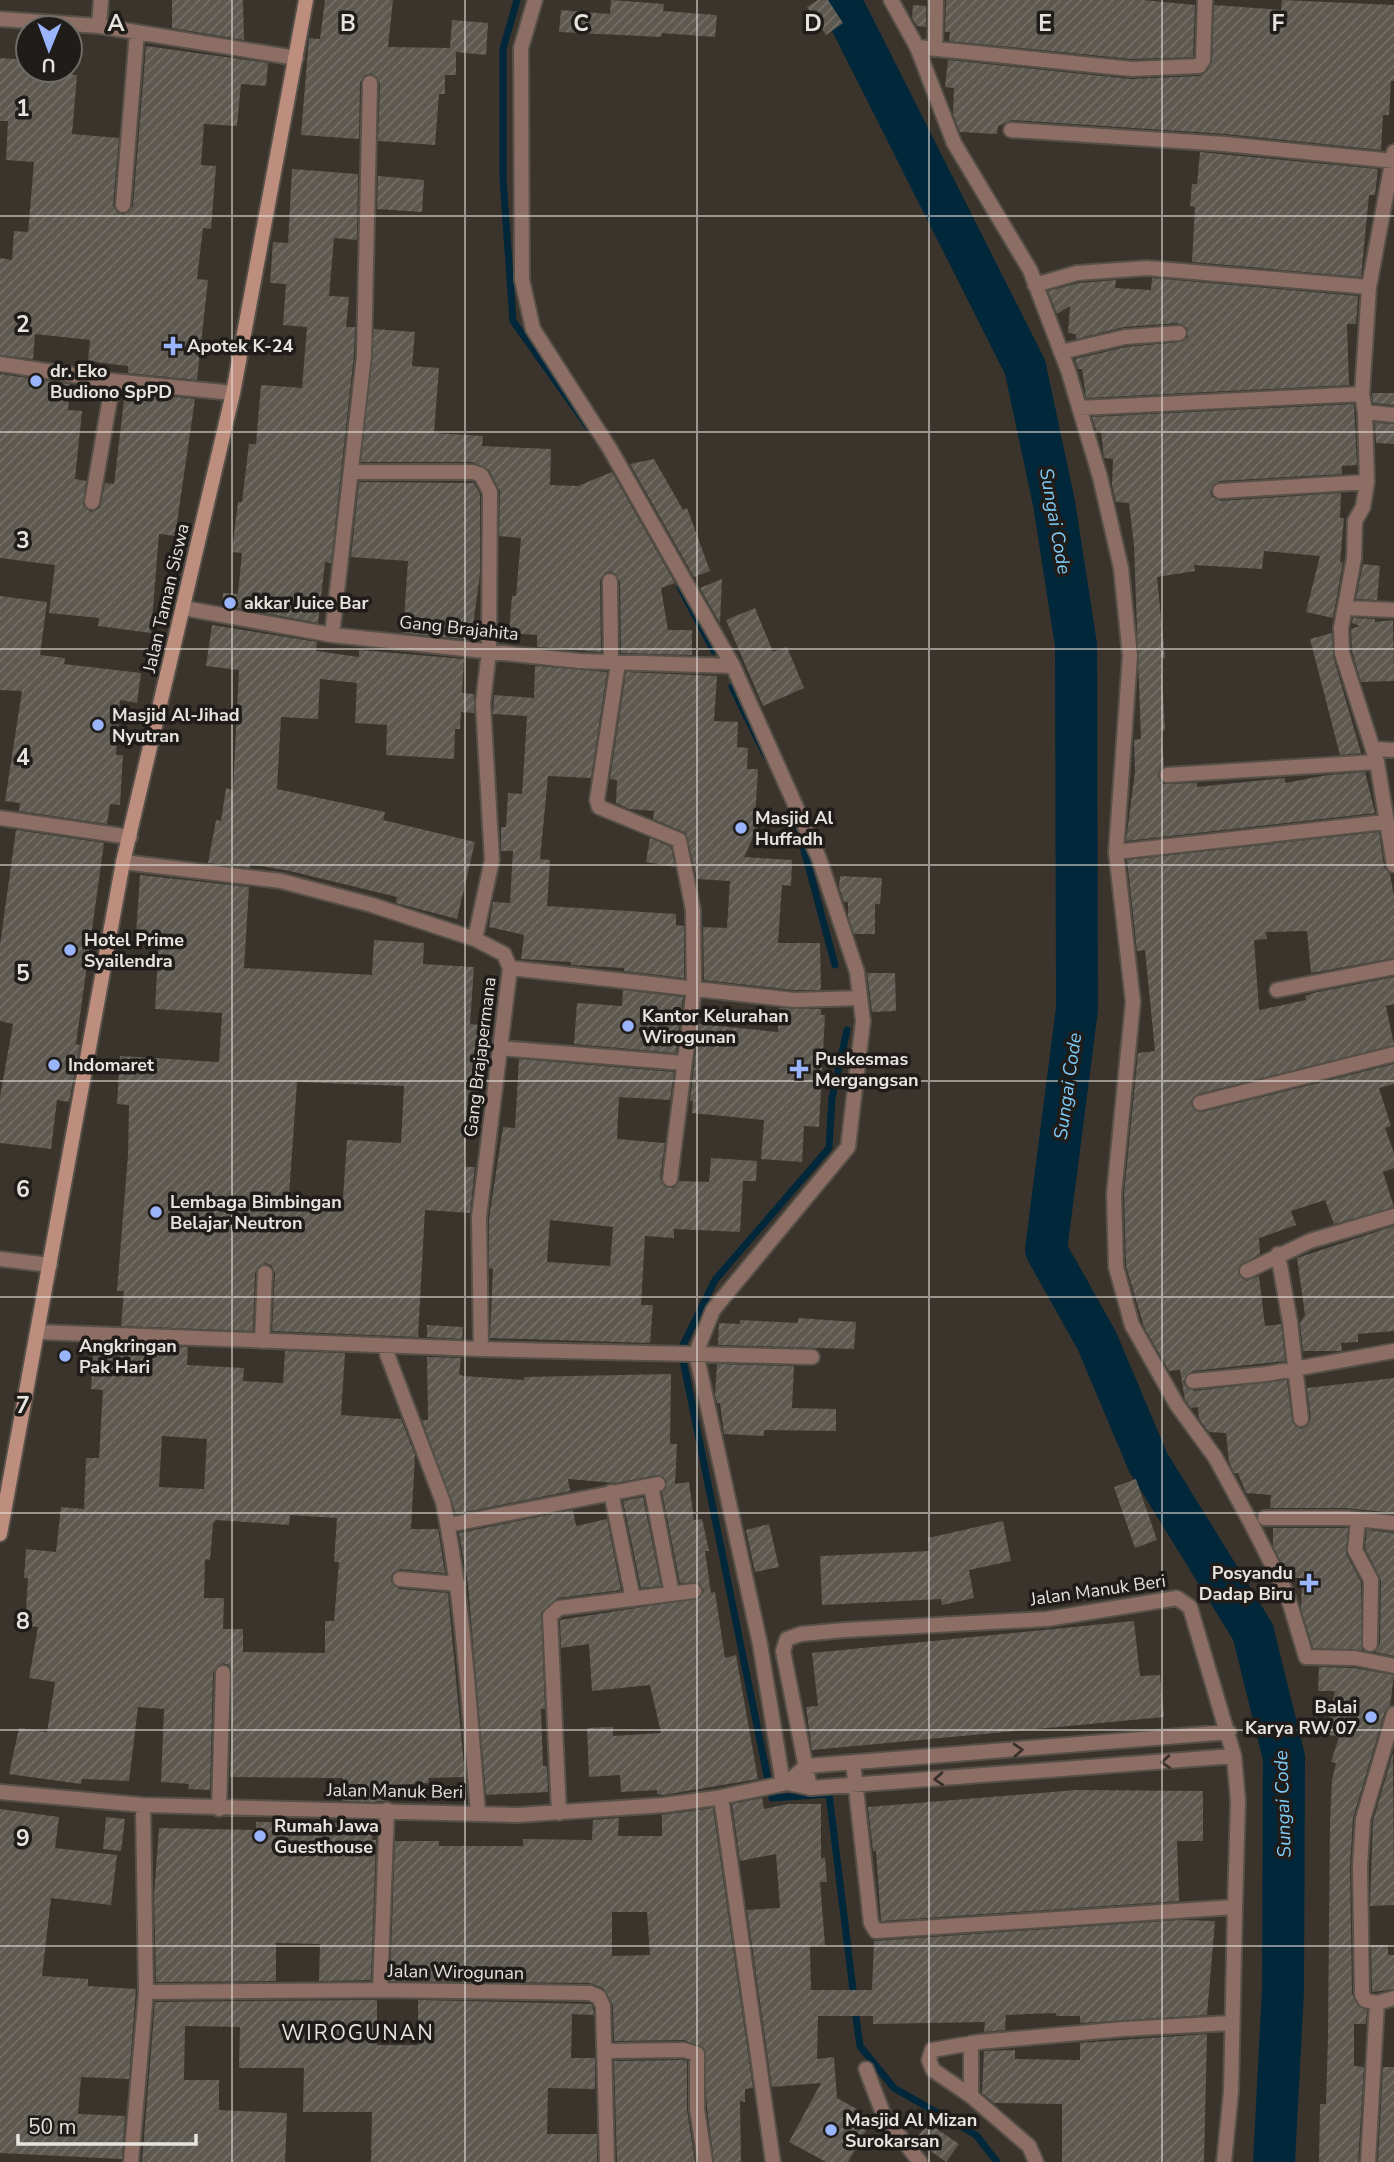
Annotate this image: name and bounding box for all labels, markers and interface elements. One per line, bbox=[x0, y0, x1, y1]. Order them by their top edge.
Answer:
text: A bbox=[107, 8, 125, 39]
text: B bbox=[340, 8, 356, 39]
text: C bbox=[573, 8, 589, 39]
text: D bbox=[804, 8, 822, 39]
text: E bbox=[1038, 8, 1052, 39]
text: F bbox=[1272, 8, 1285, 39]
north arrow bbox=[14, 14, 84, 84]
text: U bbox=[41, 52, 56, 78]
text: 1 bbox=[16, 93, 30, 124]
text: 2 bbox=[16, 309, 30, 340]
place label: Apotek K-24 bbox=[187, 334, 294, 358]
marker: Apotek K-24 bbox=[165, 338, 181, 354]
place label: dr. Eko Budiono SpPD bbox=[50, 359, 172, 404]
marker: dr. Eko Budiono SpPD bbox=[28, 373, 44, 389]
water label: Sungai Code bbox=[1033, 466, 1077, 576]
street label: Jalan Taman Siswa bbox=[137, 521, 195, 676]
text: 3 bbox=[16, 525, 30, 556]
place label: akkar Juice Bar bbox=[244, 591, 368, 615]
marker: akkar Juice Bar bbox=[222, 595, 238, 611]
street label: Gang Brajahita bbox=[398, 610, 520, 646]
place label: Masjid Al-Jihad Nyutran bbox=[112, 703, 240, 748]
marker: Masjid Al-Jihad Nyutran bbox=[90, 717, 106, 733]
text: 4 bbox=[16, 742, 30, 773]
place label: Masjid Al Huffadh bbox=[755, 806, 834, 851]
marker: Masjid Al Huffadh bbox=[733, 820, 749, 836]
place label: Hotel Prime Syailendra bbox=[84, 928, 184, 973]
marker: Hotel Prime Syailendra bbox=[62, 942, 78, 958]
text: 5 bbox=[16, 958, 30, 989]
street label: Gang Brajapermana bbox=[458, 976, 502, 1138]
place label: Kantor Kelurahan Wirogunan bbox=[642, 1004, 789, 1049]
marker: Kantor Kelurahan Wirogunan bbox=[620, 1018, 636, 1034]
water label: Sungai Code bbox=[1048, 1031, 1088, 1141]
place label: Puskesmas Mergangsan bbox=[815, 1047, 919, 1092]
place label: Indomaret bbox=[68, 1053, 154, 1077]
marker: Indomaret bbox=[46, 1057, 62, 1073]
marker: Puskesmas Mergangsan bbox=[789, 1059, 809, 1079]
text: 6 bbox=[16, 1174, 30, 1205]
place label: Lembaga Bimbingan Belajar Neutron bbox=[170, 1190, 342, 1235]
marker: Lembaga Bimbingan Belajar Neutron bbox=[148, 1204, 164, 1220]
place label: Angkringan Pak Hari bbox=[79, 1334, 177, 1379]
marker: Angkringan Pak Hari bbox=[57, 1348, 73, 1364]
text: 7 bbox=[16, 1390, 30, 1421]
place label: Posyandu Dadap Biru bbox=[1199, 1561, 1293, 1606]
street label: Jalan Manuk Beri bbox=[1028, 1569, 1167, 1612]
marker: Posyandu Dadap Biru bbox=[1299, 1573, 1319, 1593]
text: 8 bbox=[16, 1606, 30, 1637]
place label: Balai Karya RW 07 bbox=[1245, 1695, 1357, 1740]
marker: Balai Karya RW 07 bbox=[1363, 1709, 1379, 1725]
one-way arrow bbox=[1013, 1743, 1024, 1758]
water label: Sungai Code bbox=[1268, 1750, 1298, 1858]
one-way arrow bbox=[1160, 1754, 1171, 1769]
one-way arrow bbox=[934, 1772, 945, 1787]
street label: Jalan Manuk Beri bbox=[326, 1778, 463, 1804]
place label: Rumah Jawa Guesthouse bbox=[274, 1814, 379, 1859]
text: 9 bbox=[16, 1823, 30, 1854]
marker: Rumah Jawa Guesthouse bbox=[252, 1828, 268, 1844]
street label: Jalan Wirogunan bbox=[387, 1959, 524, 1985]
district label: WIROGUNAN bbox=[281, 2019, 435, 2047]
scale bar bbox=[18, 2102, 196, 2146]
place label: Masjid Al Mizan Surokarsan bbox=[845, 2108, 977, 2153]
text: 50 m bbox=[28, 2113, 77, 2141]
marker: Masjid Al Mizan Surokarsan bbox=[823, 2122, 839, 2138]

